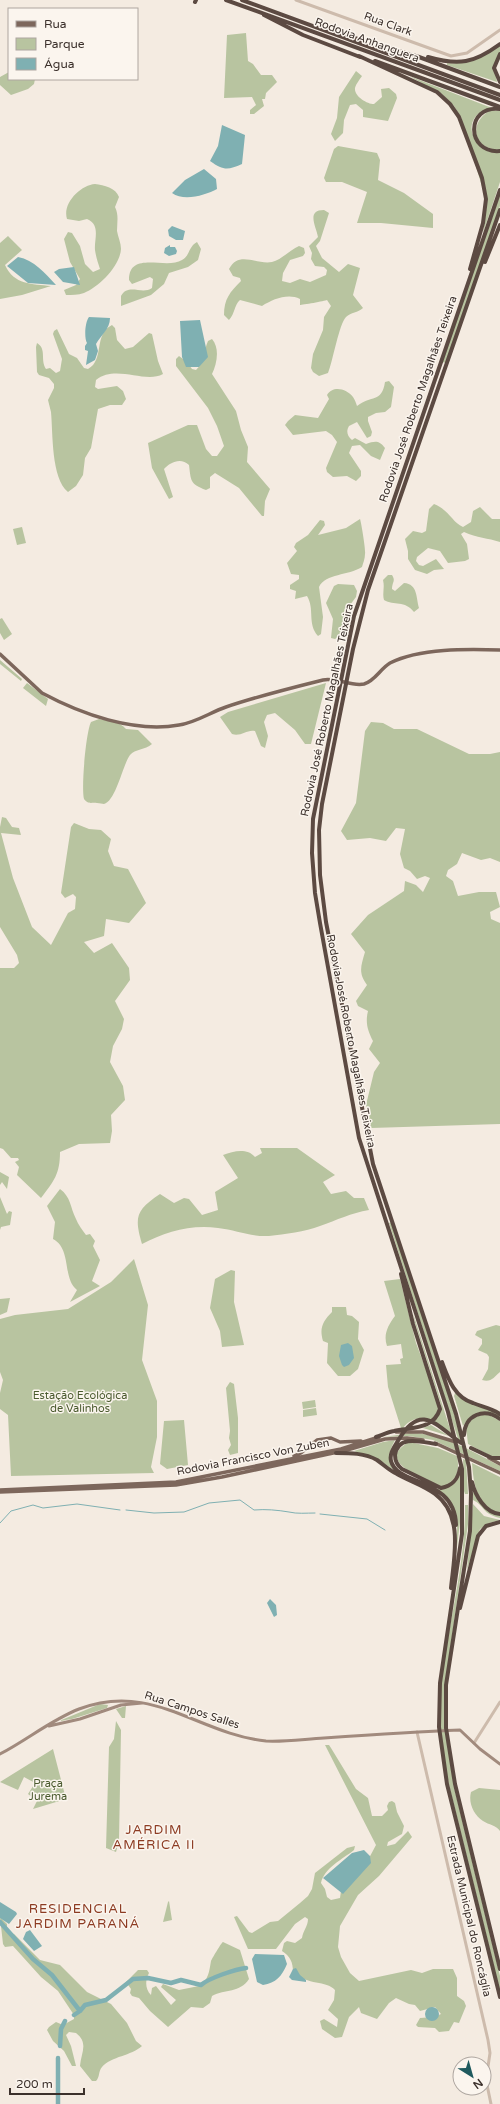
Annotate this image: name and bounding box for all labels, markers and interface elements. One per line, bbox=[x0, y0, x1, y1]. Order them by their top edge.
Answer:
legend bbox=[8, 8, 138, 80]
street label: Rua Clark bbox=[362, 9, 414, 39]
street label: Rodovia Anhanguera bbox=[313, 15, 421, 65]
text: Rua bbox=[44, 17, 67, 31]
text: Parque bbox=[44, 37, 85, 51]
text: Água bbox=[44, 57, 74, 71]
street label: Rodovia José Roberto Magalhães Teixeira bbox=[376, 294, 460, 504]
street label: Rodovia José Roberto Magalhães Teixeira bbox=[298, 602, 356, 818]
street label: Rodovia José Roberto Magalhães Teixeira bbox=[324, 933, 378, 1149]
park label: Estação Ecológica de Valinhos bbox=[33, 1389, 127, 1415]
street label: Rodovia Francisco Von Zuben bbox=[176, 1436, 330, 1478]
street label: Rua Campos Salles bbox=[143, 1688, 241, 1732]
park label: Praça Jurema bbox=[29, 1777, 67, 1803]
district label: JARDIM AMÉRICA II bbox=[112, 1822, 196, 1853]
street label: Estrada Municipal do Roncáglia bbox=[444, 1834, 494, 1998]
district label: RESIDENCIAL JARDIM PARANÁ bbox=[16, 1901, 140, 1932]
north arrow bbox=[452, 2056, 492, 2096]
scale bar bbox=[10, 2070, 84, 2096]
text: N bbox=[470, 2076, 485, 2091]
text: 200 m bbox=[16, 2077, 53, 2091]

